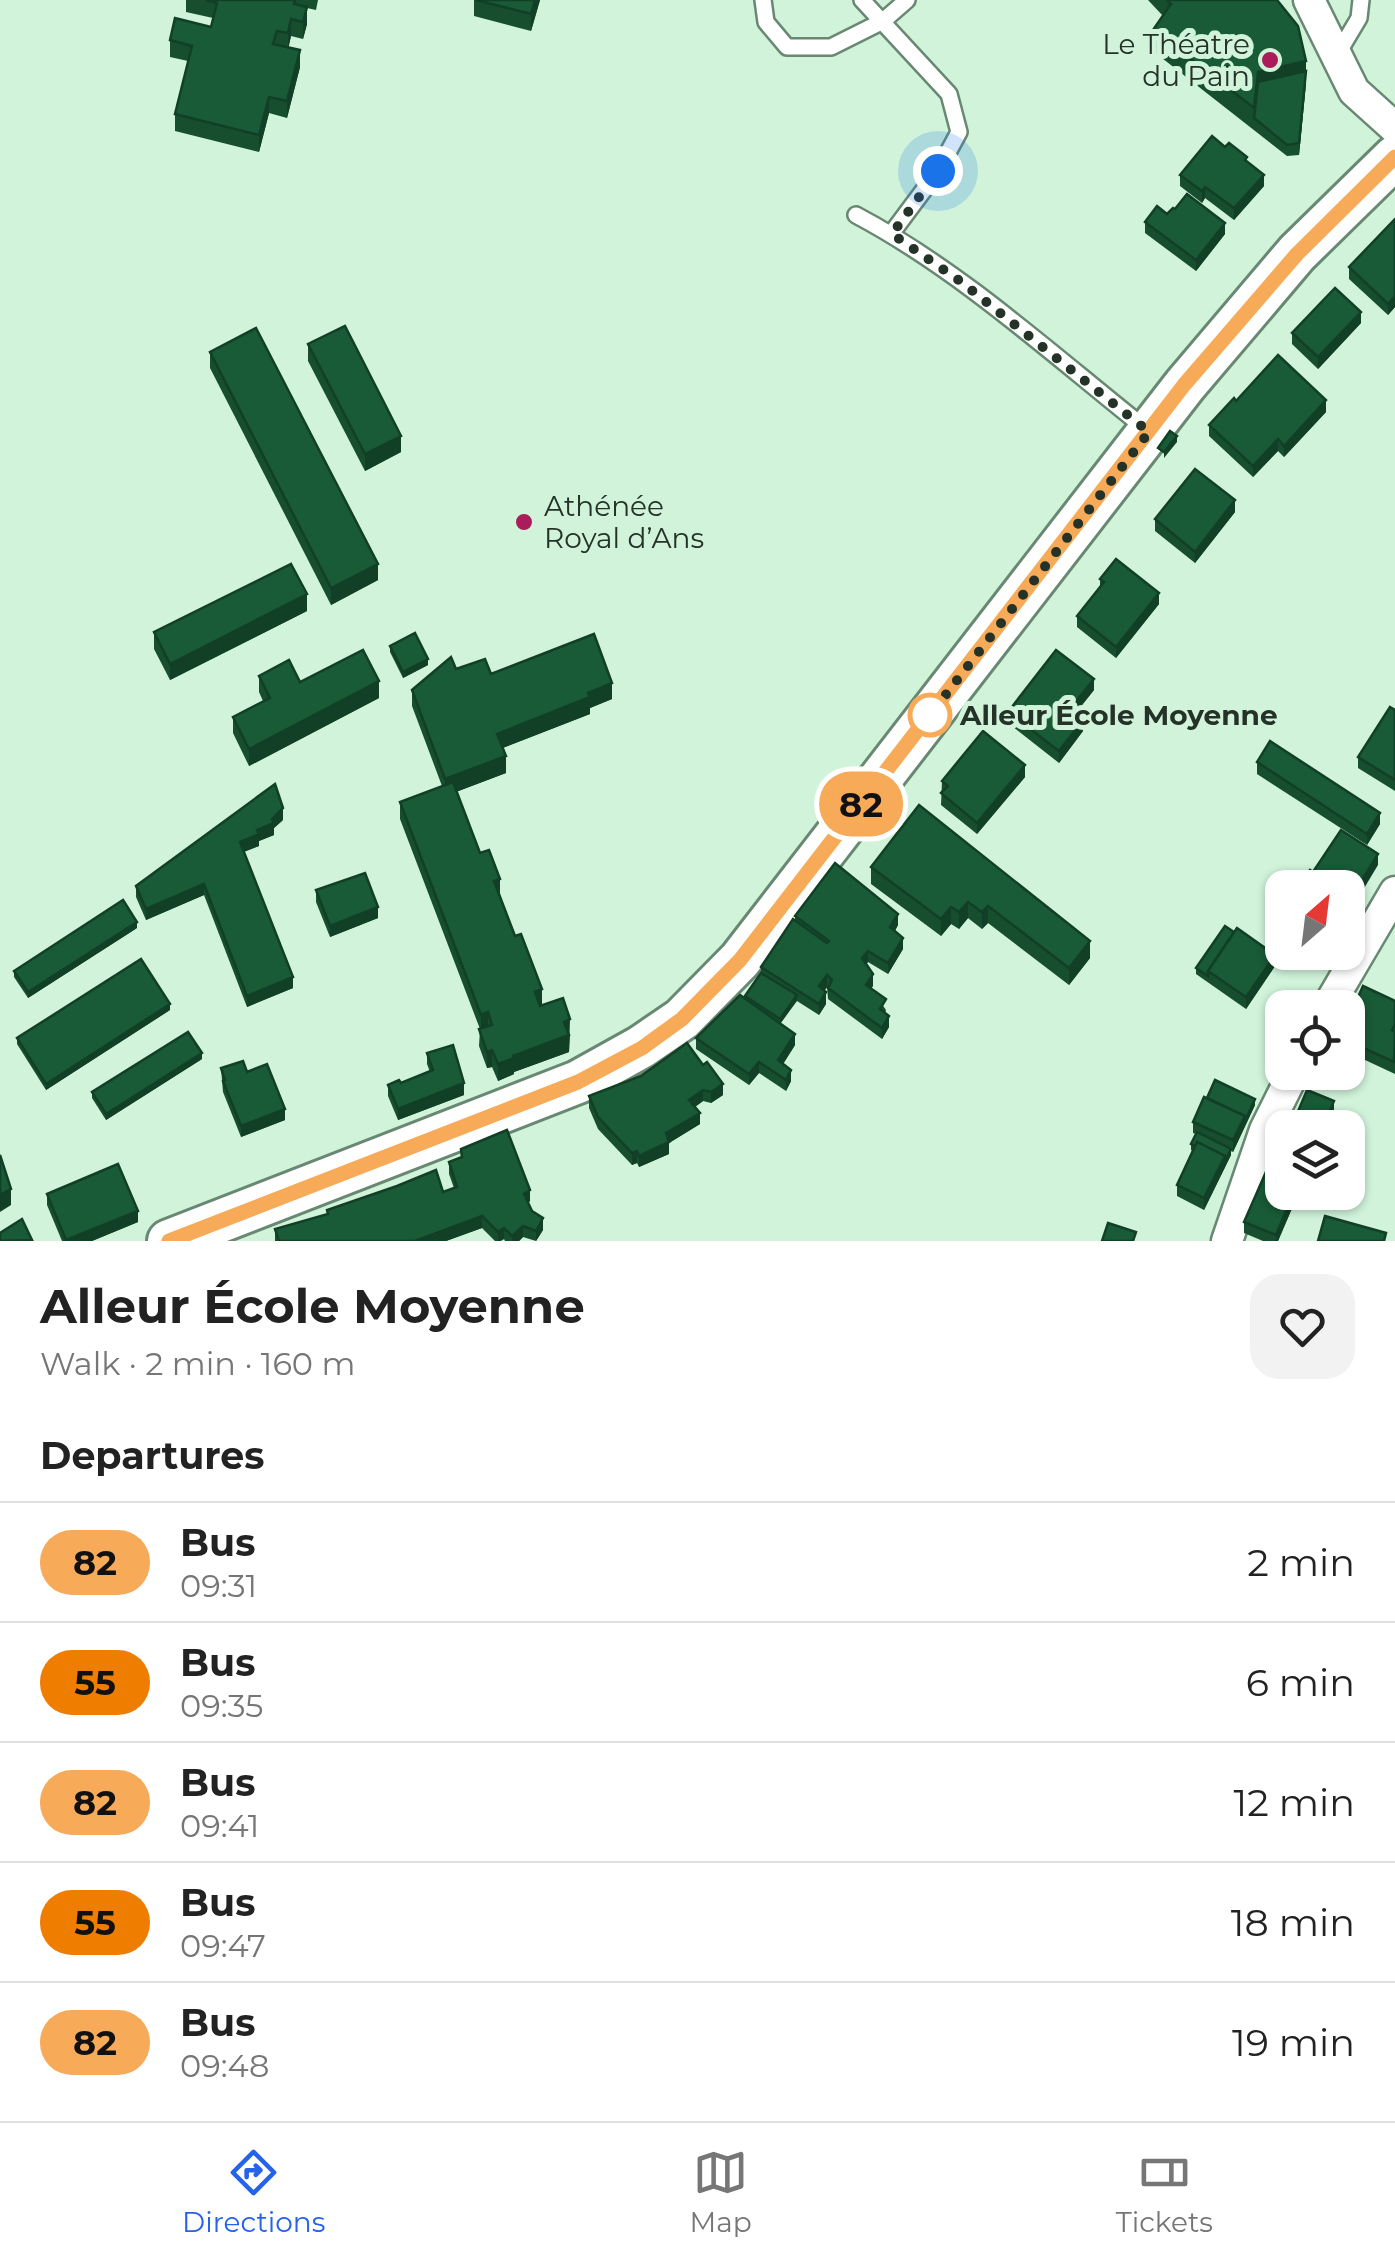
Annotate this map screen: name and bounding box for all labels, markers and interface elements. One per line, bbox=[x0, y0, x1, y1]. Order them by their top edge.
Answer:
place label: Le Théatre du Pain bbox=[1102, 27, 1250, 93]
marker: Le Théatre du Pain bbox=[1259, 49, 1281, 71]
your location bbox=[913, 146, 963, 196]
place label: Athénée Royal d’Ans bbox=[544, 489, 704, 555]
marker: Athénée Royal d’Ans bbox=[513, 511, 535, 533]
marker: Alleur École Moyenne bbox=[909, 694, 951, 736]
place label: Alleur École Moyenne bbox=[959, 698, 1278, 732]
line badge: 82 bbox=[816, 772, 906, 836]
text: 82 bbox=[839, 783, 883, 826]
north arrow bbox=[1265, 870, 1365, 970]
map controls bbox=[1265, 870, 1365, 1210]
button: locate bbox=[1265, 990, 1365, 1090]
button: layers bbox=[1265, 1110, 1365, 1210]
button: heart bbox=[1250, 1274, 1355, 1379]
text: Alleur École Moyenne bbox=[40, 1277, 585, 1335]
text: Walk · 2 min · 160 m bbox=[40, 1344, 355, 1383]
text: Departures bbox=[40, 1432, 264, 1479]
text: Bus bbox=[180, 1519, 255, 1566]
text: 2 min bbox=[1247, 1539, 1355, 1586]
text: 82 bbox=[73, 1541, 117, 1584]
text: 09:31 bbox=[180, 1566, 257, 1605]
text: Bus bbox=[180, 1639, 255, 1686]
text: 6 min bbox=[1246, 1659, 1355, 1706]
text: 55 bbox=[74, 1661, 116, 1704]
text: 09:35 bbox=[180, 1686, 263, 1725]
text: Bus bbox=[180, 1759, 255, 1806]
text: 12 min bbox=[1234, 1779, 1355, 1826]
text: 82 bbox=[73, 1781, 117, 1824]
text: 09:41 bbox=[180, 1806, 259, 1845]
text: Bus bbox=[180, 1879, 255, 1926]
text: 18 min bbox=[1231, 1899, 1355, 1946]
text: 55 bbox=[74, 1901, 116, 1944]
text: 09:47 bbox=[180, 1926, 266, 1965]
text: Bus bbox=[180, 1999, 255, 2046]
text: 19 min bbox=[1232, 2019, 1355, 2066]
text: 82 bbox=[73, 2021, 117, 2064]
text: 09:48 bbox=[180, 2046, 269, 2085]
tab: Directions bbox=[182, 2145, 325, 2239]
tab: Map bbox=[689, 2145, 752, 2239]
tab: Tickets bbox=[1116, 2145, 1213, 2239]

